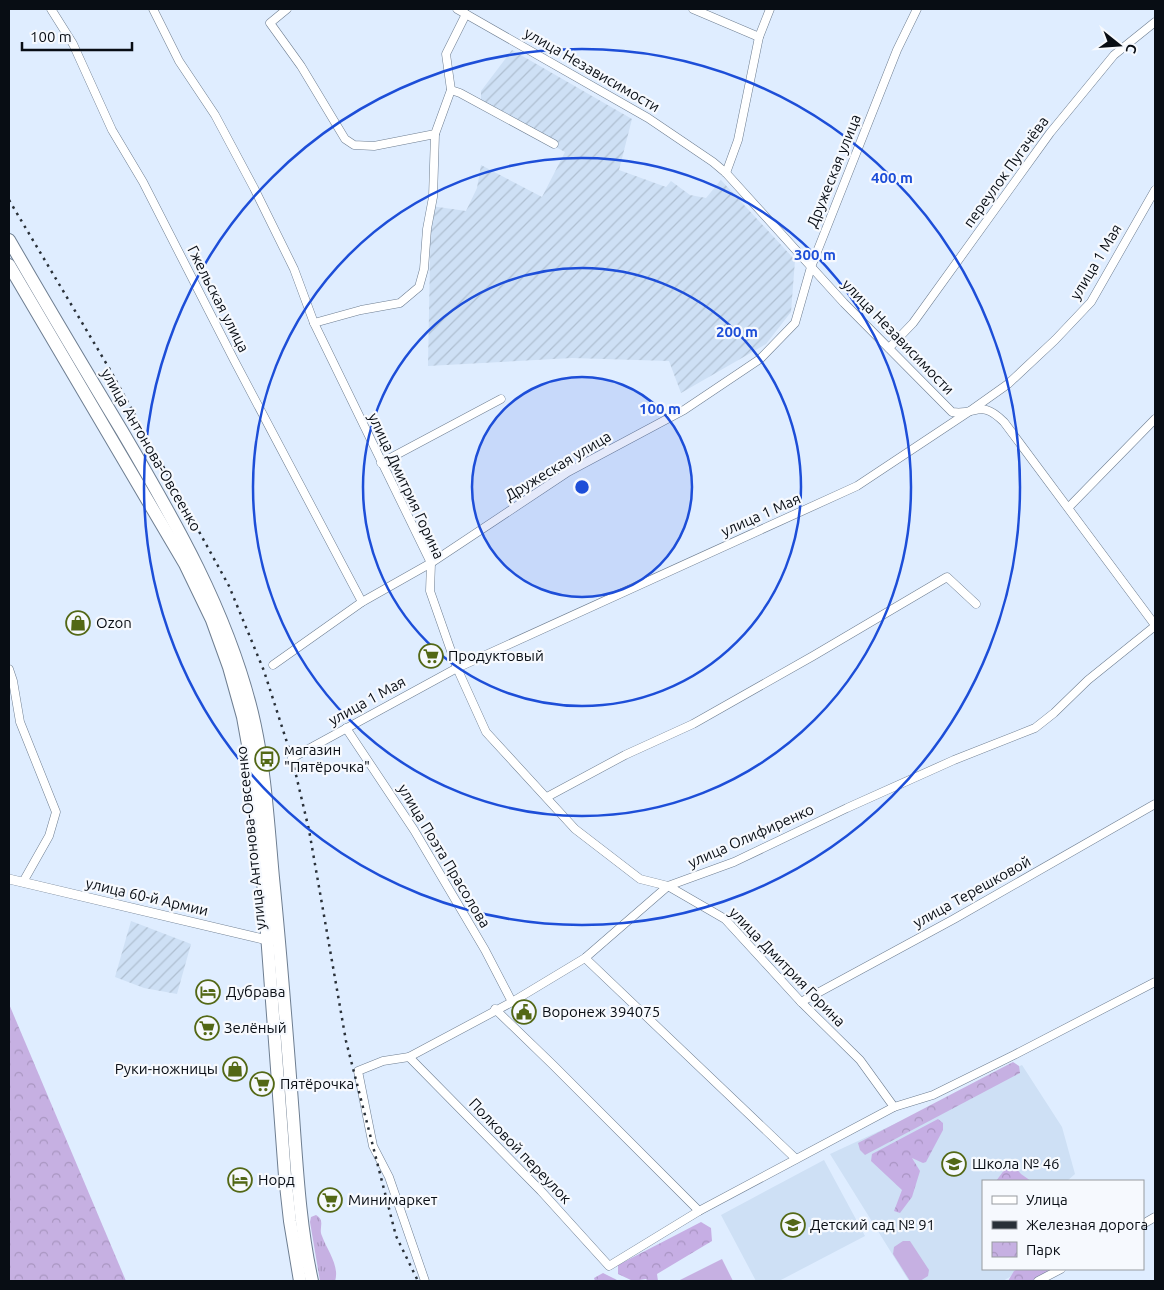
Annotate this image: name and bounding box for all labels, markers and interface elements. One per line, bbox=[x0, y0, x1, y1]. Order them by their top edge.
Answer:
scale bar bbox=[22, 20, 132, 52]
north arrow bbox=[1094, 20, 1144, 70]
street label: улица Независимости bbox=[522, 24, 663, 115]
text: 100 m bbox=[30, 28, 72, 45]
text: С bbox=[1122, 42, 1140, 55]
street label: Дружеская улица bbox=[803, 112, 864, 230]
street label: переулок Пугачёва bbox=[960, 113, 1052, 231]
text: 400 m bbox=[871, 169, 913, 186]
street label: улица 1 Мая bbox=[1066, 221, 1125, 303]
street label: Гжельская улица bbox=[184, 243, 253, 355]
text: 300 m bbox=[794, 246, 836, 263]
street label: улица Независимости bbox=[839, 276, 958, 398]
text: 200 m bbox=[716, 323, 758, 340]
street label: улица Антонова-Овсеенко bbox=[98, 365, 205, 534]
text: 100 m bbox=[639, 400, 681, 417]
street label: улица Дмитрия Горина bbox=[365, 410, 448, 562]
street label: Дружеская улица bbox=[502, 427, 614, 504]
centre of rings bbox=[573, 478, 591, 496]
street label: улица 1 Мая bbox=[718, 489, 803, 540]
shop icon: Ozon bbox=[65, 610, 91, 636]
place label: Ozon bbox=[96, 614, 132, 631]
supermarket icon: Продуктовый bbox=[418, 643, 444, 669]
place label: Продуктовый bbox=[448, 647, 544, 664]
street label: улица 1 Мая bbox=[325, 672, 408, 729]
place label: магазин "Пятёрочка" bbox=[284, 741, 370, 775]
street label: улица Антонова-Овсеенко bbox=[232, 745, 269, 931]
bus stop icon: магазин "Пятёрочка" bbox=[254, 746, 280, 772]
street label: улица Поэта Прасолова bbox=[395, 781, 494, 931]
street label: улица Олифиренко bbox=[685, 800, 816, 871]
street label: улица Терешковой bbox=[910, 852, 1034, 931]
street label: улица 60-й Армии bbox=[84, 874, 210, 919]
street label: улица Дмитрия Горина bbox=[726, 903, 849, 1030]
hotel icon: Дубрава bbox=[195, 979, 221, 1005]
place label: Дубрава bbox=[226, 983, 285, 1000]
public building icon: Воронеж 394075 bbox=[511, 999, 537, 1025]
place label: Воронеж 394075 bbox=[542, 1003, 660, 1020]
supermarket icon: Зелёный bbox=[194, 1015, 220, 1041]
place label: Зелёный bbox=[224, 1019, 287, 1036]
shop icon: Руки-ножницы bbox=[222, 1056, 248, 1082]
place label: Руки-ножницы bbox=[115, 1060, 218, 1077]
supermarket icon: Пятёрочка bbox=[249, 1071, 275, 1097]
place label: Пятёрочка bbox=[280, 1075, 354, 1092]
street label: Полковой переулок bbox=[466, 1095, 575, 1207]
school or university icon: Школа № 46 bbox=[941, 1151, 967, 1177]
place label: Школа № 46 bbox=[972, 1155, 1060, 1172]
hotel icon: Норд bbox=[227, 1167, 253, 1193]
place label: Норд bbox=[258, 1171, 295, 1188]
legend bbox=[982, 1180, 1144, 1270]
supermarket icon: Минимаркет bbox=[317, 1187, 343, 1213]
place label: Минимаркет bbox=[348, 1191, 438, 1208]
text: Улица bbox=[1026, 1191, 1068, 1208]
school or university icon: Детский сад № 91 bbox=[780, 1212, 806, 1238]
place label: Детский сад № 91 bbox=[810, 1216, 935, 1233]
text: Железная дорога bbox=[1026, 1216, 1148, 1233]
text: Парк bbox=[1026, 1241, 1061, 1258]

